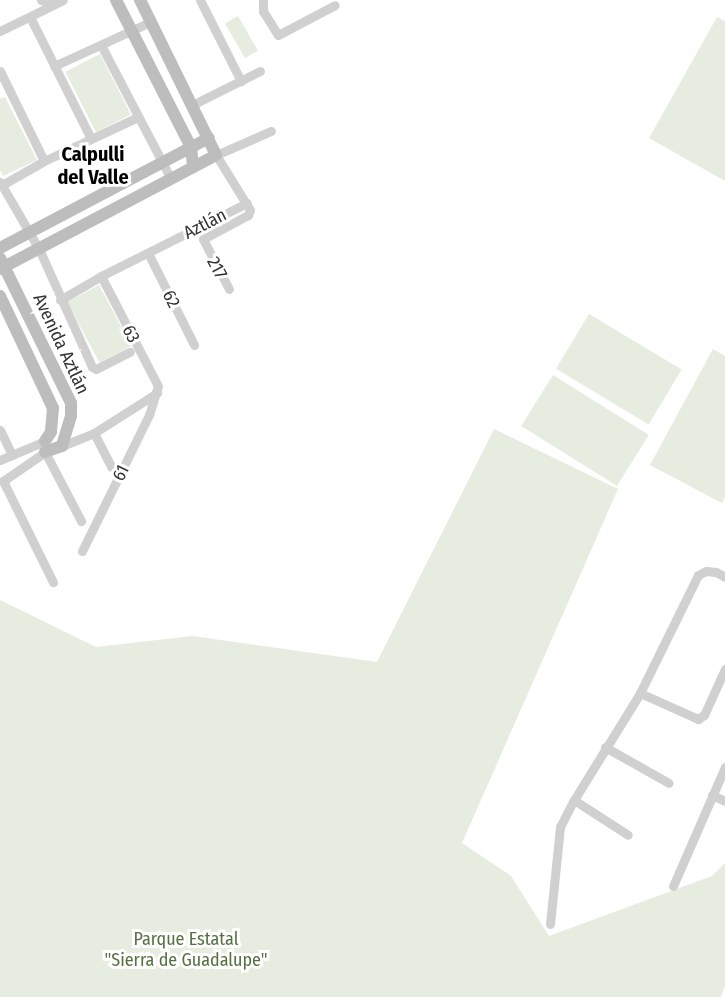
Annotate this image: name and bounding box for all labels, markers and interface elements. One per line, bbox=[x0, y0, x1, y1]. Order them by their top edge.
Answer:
district label: Calpulli del Valle bbox=[57, 143, 129, 190]
street label: Aztlán bbox=[180, 204, 230, 244]
street label: 217 bbox=[202, 253, 232, 283]
street label: 62 bbox=[158, 287, 184, 311]
street label: Avenida Aztlán bbox=[28, 290, 94, 398]
street label: 63 bbox=[118, 322, 144, 346]
street label: 61 bbox=[108, 461, 134, 485]
park label: Parque Estatal "Sierra de Guadalupe" bbox=[104, 929, 268, 972]

